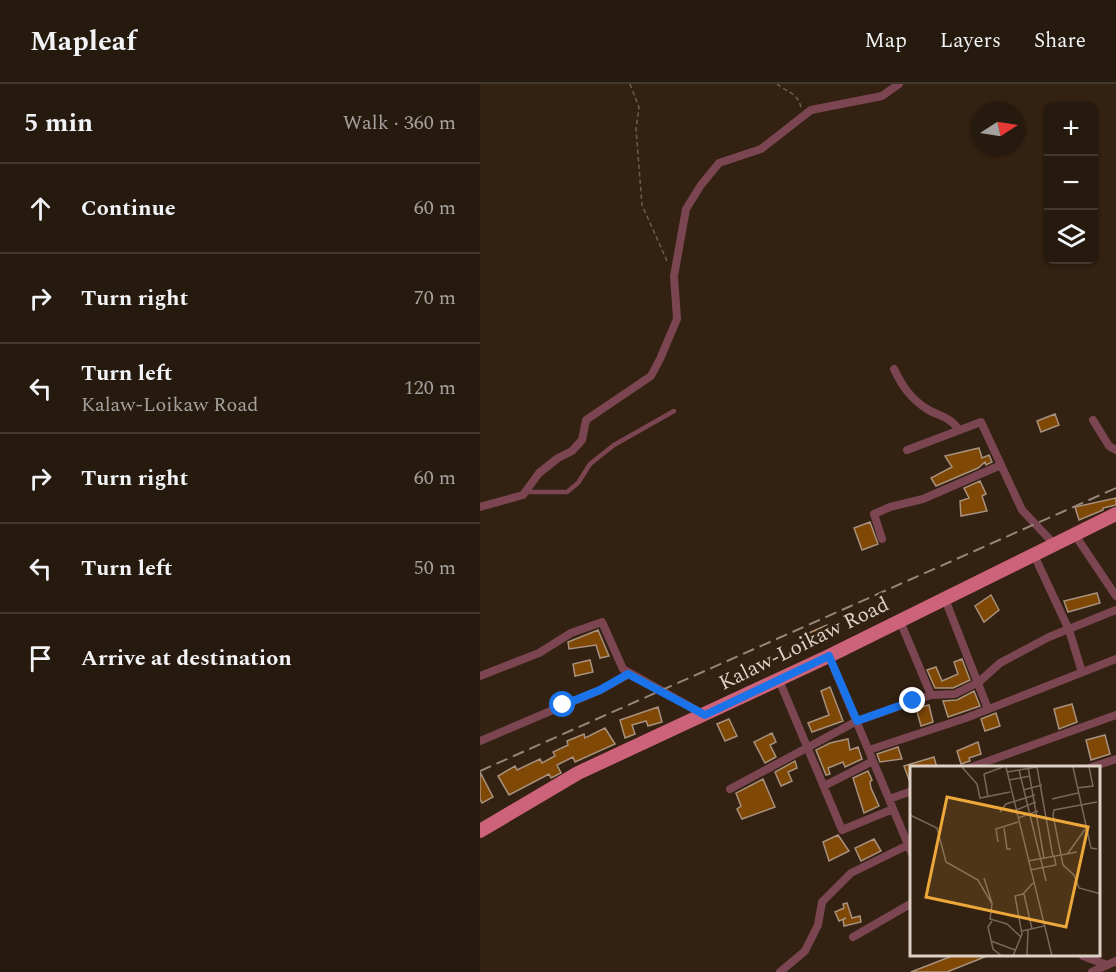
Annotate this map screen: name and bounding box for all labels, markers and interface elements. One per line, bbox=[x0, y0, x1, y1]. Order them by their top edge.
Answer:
text: Mapleaf bbox=[30, 20, 137, 63]
text: Map bbox=[865, 25, 907, 57]
text: Layers bbox=[940, 25, 1001, 57]
text: Share bbox=[1034, 25, 1086, 57]
north arrow bbox=[972, 102, 1026, 156]
map controls bbox=[1044, 102, 1098, 264]
button: + bbox=[1044, 102, 1098, 156]
text: 5 min bbox=[24, 103, 93, 143]
text: Walk · 360 m bbox=[343, 108, 456, 138]
button: − bbox=[1044, 156, 1098, 210]
icon: ahead bbox=[24, 192, 57, 225]
text: Continue bbox=[81, 192, 176, 225]
text: 60 m bbox=[414, 193, 456, 223]
button: layers bbox=[1044, 210, 1098, 264]
icon: right bbox=[24, 282, 57, 315]
text: Turn right bbox=[81, 282, 188, 315]
text: 70 m bbox=[414, 283, 456, 313]
text: Turn left bbox=[81, 357, 173, 390]
icon: left bbox=[24, 372, 57, 405]
text: 120 m bbox=[404, 373, 456, 403]
text: Kalaw-Loikaw Road bbox=[81, 390, 258, 420]
icon: right bbox=[24, 462, 57, 495]
text: Turn right bbox=[81, 462, 188, 495]
text: 60 m bbox=[414, 463, 456, 493]
icon: left bbox=[24, 552, 57, 585]
text: Turn left bbox=[81, 552, 173, 585]
text: 50 m bbox=[414, 553, 456, 583]
street label: Kalaw-Loikaw Road bbox=[713, 589, 895, 699]
icon: arrive bbox=[24, 642, 57, 675]
text: Arrive at destination bbox=[81, 642, 292, 675]
route end bbox=[899, 687, 925, 713]
route start bbox=[549, 691, 575, 717]
inset map bbox=[910, 766, 1101, 957]

